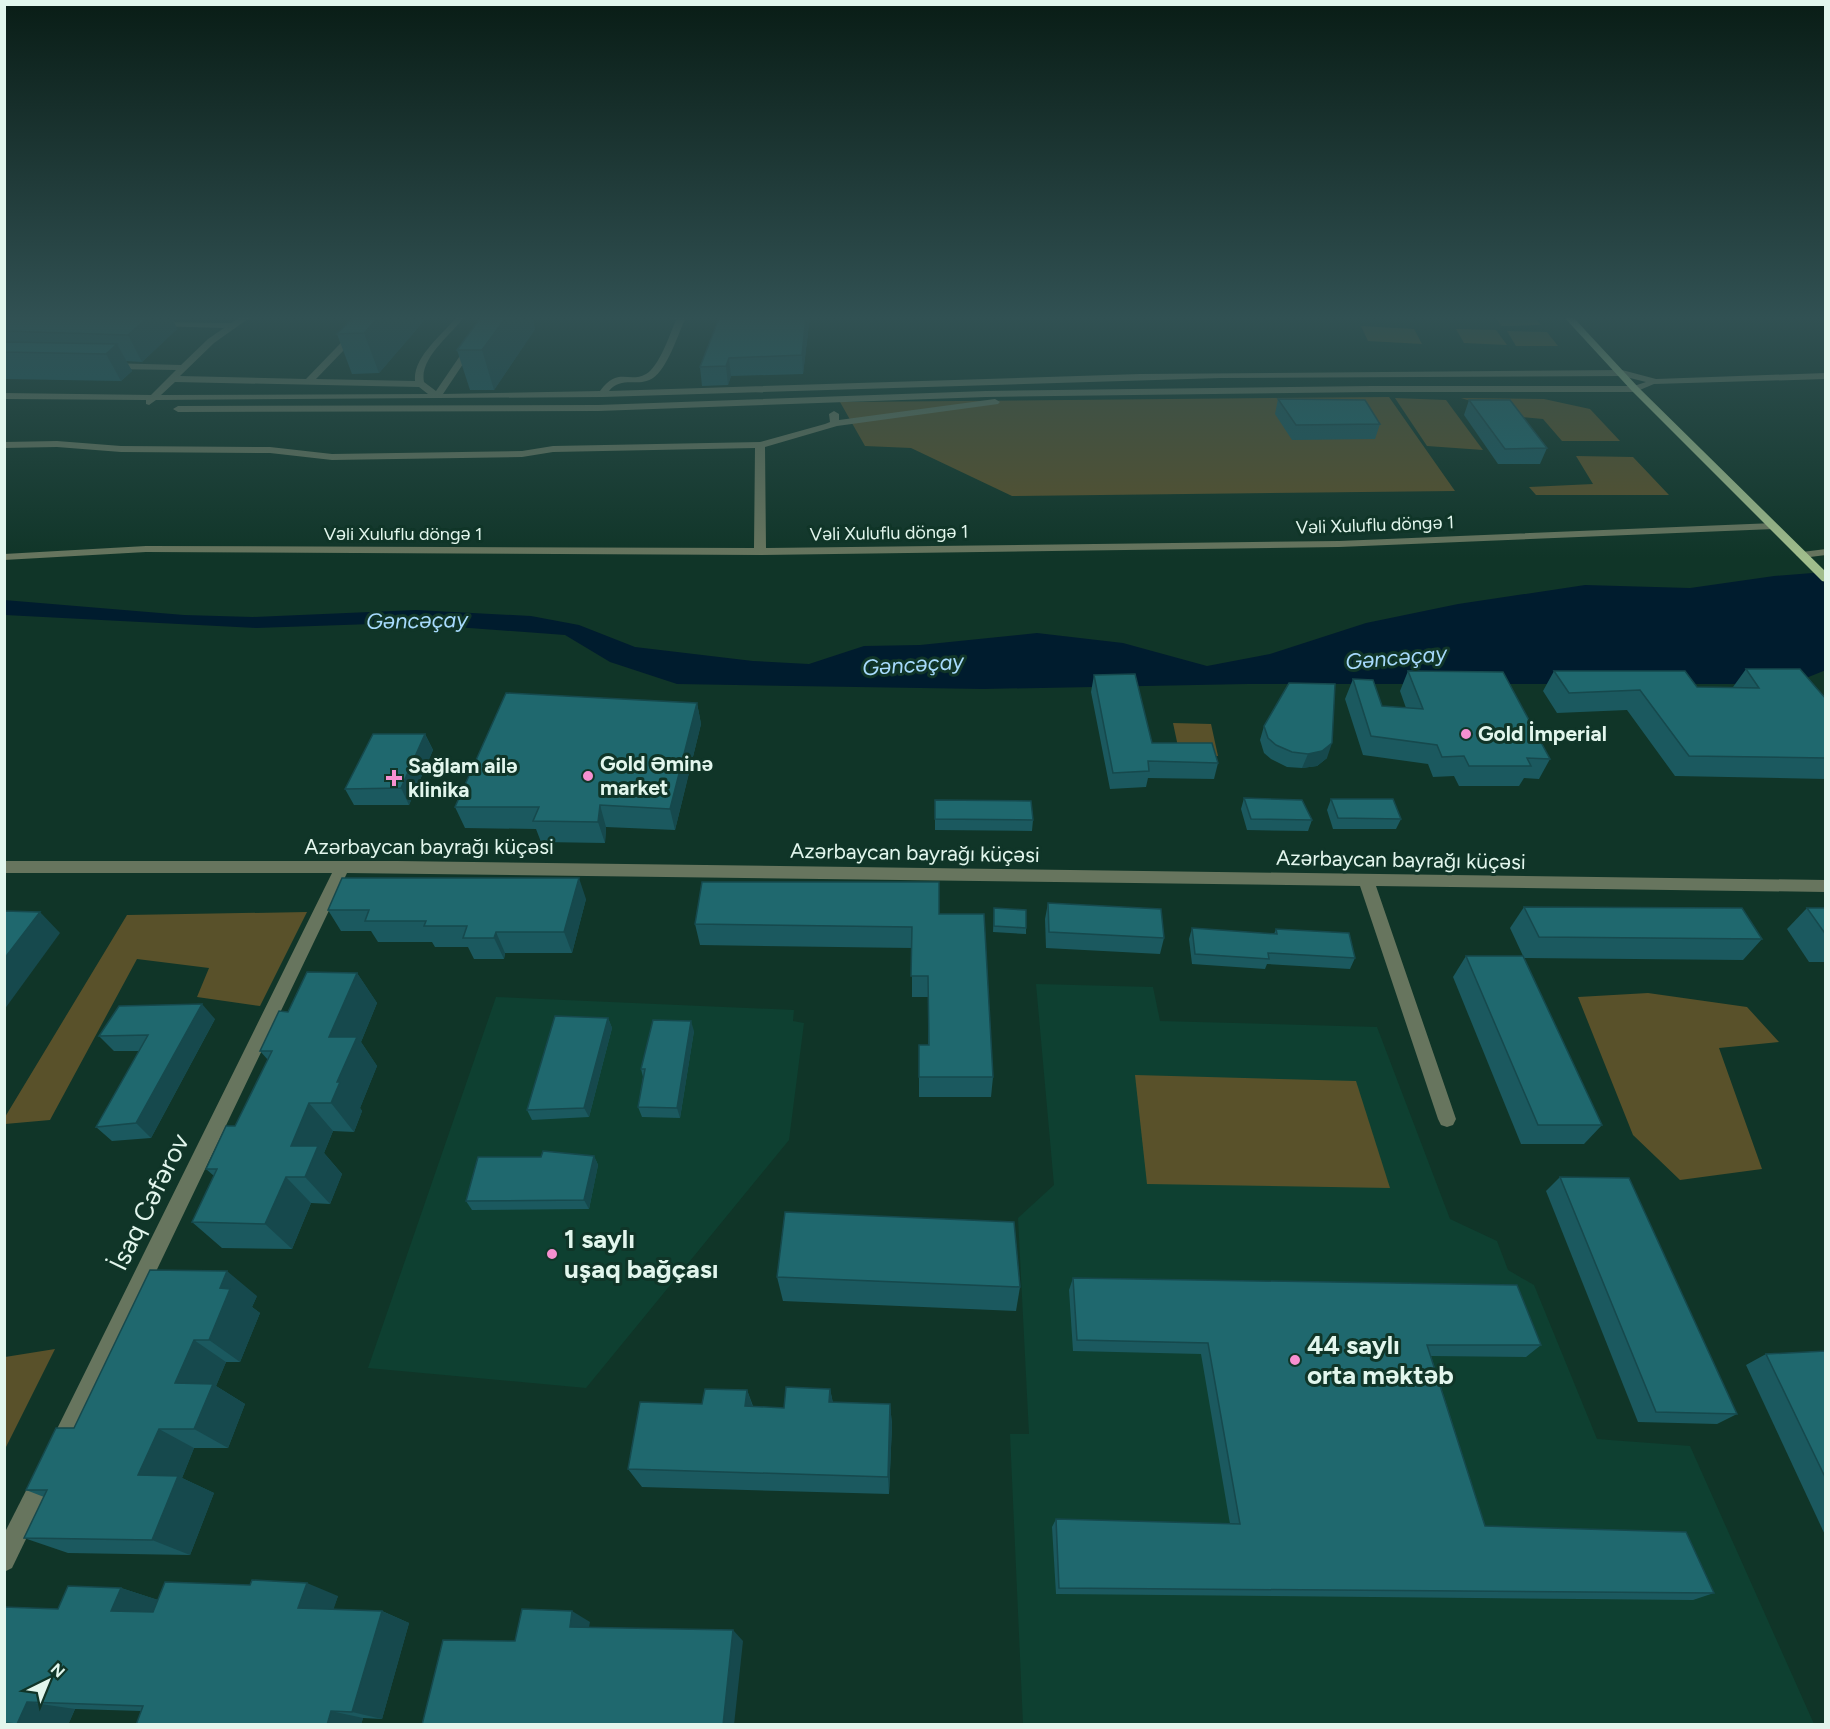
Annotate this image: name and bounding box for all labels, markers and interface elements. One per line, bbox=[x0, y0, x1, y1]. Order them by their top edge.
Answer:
street label: Vəli Xuluflu döngə 1 bbox=[1295, 511, 1455, 539]
street label: Vəli Xuluflu döngə 1 bbox=[809, 521, 969, 545]
street label: Vəli Xuluflu döngə 1 bbox=[324, 523, 482, 545]
water label: Gəncəçay bbox=[366, 606, 470, 635]
water label: Gəncəçay bbox=[1344, 639, 1449, 675]
water label: Gəncəçay bbox=[861, 647, 966, 682]
place label: Gold İmperial bbox=[1478, 721, 1607, 746]
marker: Gold İmperial bbox=[1459, 727, 1473, 741]
place label: Gold Əminə market bbox=[600, 751, 713, 800]
place label: Sağlam ailə klinika bbox=[408, 753, 518, 802]
marker: Sağlam ailə klinika bbox=[385, 769, 403, 787]
marker: Gold Əminə market bbox=[581, 769, 595, 783]
street label: Azərbaycan bayrağı küçəsi bbox=[304, 834, 554, 859]
street label: Azərbaycan bayrağı küçəsi bbox=[790, 838, 1040, 867]
street label: Azərbaycan bayrağı küçəsi bbox=[1276, 845, 1526, 874]
street label: İsaq Cəfərov bbox=[102, 1128, 196, 1276]
place label: 1 saylı uşaq bağçası bbox=[564, 1223, 719, 1285]
marker: 1 saylı uşaq bağçası bbox=[545, 1247, 559, 1261]
place label: 44 saylı orta məktəb bbox=[1307, 1329, 1454, 1391]
marker: 44 saylı orta məktəb bbox=[1288, 1353, 1302, 1367]
north arrow bbox=[18, 1651, 78, 1711]
text: N bbox=[47, 1659, 69, 1682]

